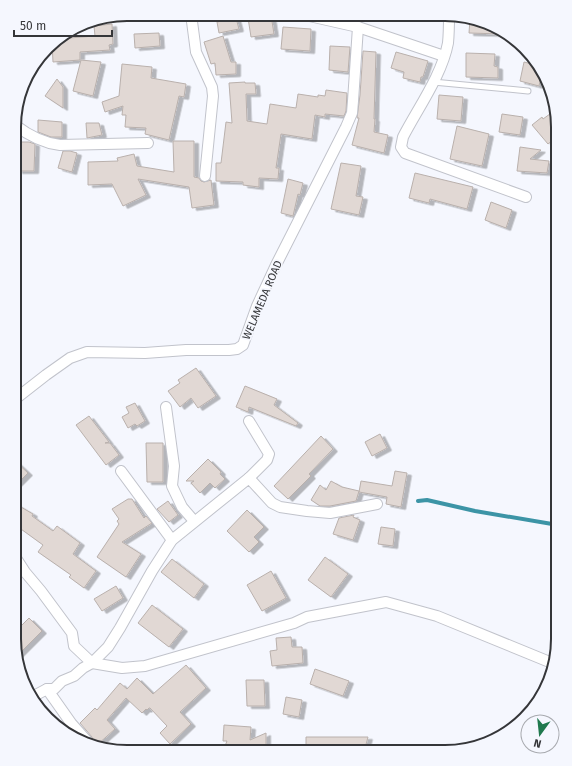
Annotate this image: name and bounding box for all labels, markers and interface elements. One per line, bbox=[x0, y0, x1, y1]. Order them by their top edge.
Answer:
scale bar bbox=[14, 12, 112, 38]
text: 50 m bbox=[20, 19, 46, 33]
street label: WELAMEDA ROAD bbox=[240, 259, 285, 342]
north arrow bbox=[520, 714, 560, 754]
text: N bbox=[532, 736, 543, 750]

